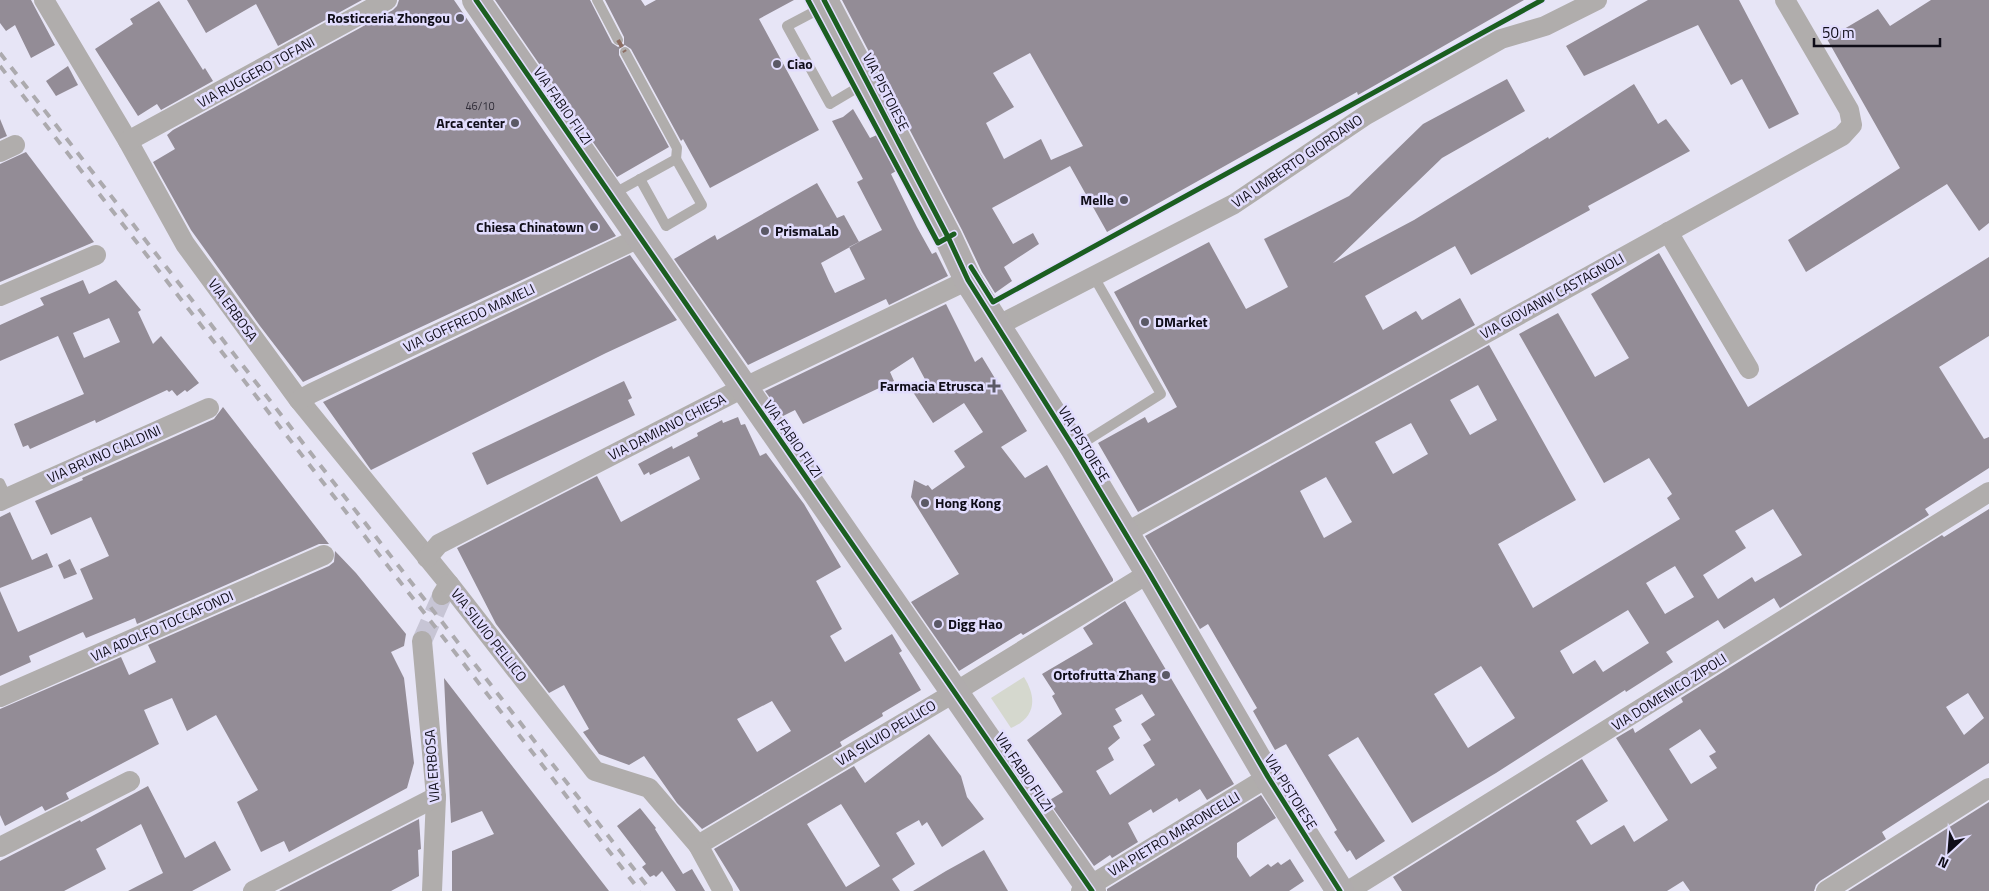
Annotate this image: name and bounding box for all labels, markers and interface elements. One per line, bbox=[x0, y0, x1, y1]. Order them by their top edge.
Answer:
place label: Rosticceria Zhongou bbox=[327, 7, 450, 28]
marker: Rosticceria Zhongou bbox=[454, 12, 466, 24]
scale bar bbox=[1814, 15, 1940, 47]
text: 50 m bbox=[1822, 21, 1855, 44]
street label: VIA RUGGERO TOFANI bbox=[193, 31, 318, 113]
street label: VIA PISTOIESE bbox=[858, 49, 915, 135]
place label: Ciao bbox=[787, 53, 813, 74]
marker: Ciao bbox=[771, 58, 783, 70]
street label: VIA FABIO FILZI bbox=[529, 62, 598, 149]
house number: 46/10 bbox=[465, 98, 495, 114]
street label: VIA UMBERTO GIORDANO bbox=[1227, 109, 1366, 212]
place label: Arca center bbox=[436, 112, 505, 133]
marker: Arca center bbox=[509, 117, 521, 129]
place label: Melle bbox=[1080, 189, 1114, 210]
marker: Melle bbox=[1118, 194, 1130, 206]
place label: Chiesa Chinatown bbox=[476, 216, 584, 237]
place label: PrismaLab bbox=[775, 220, 839, 241]
marker: Chiesa Chinatown bbox=[588, 221, 600, 233]
marker: PrismaLab bbox=[759, 225, 771, 237]
street label: VIA GIOVANNI CASTAGNOLI bbox=[1476, 247, 1627, 344]
street label: VIA ERBOSA bbox=[203, 274, 264, 346]
street label: VIA GOFFREDO MAMELI bbox=[400, 278, 538, 357]
place label: DMarket bbox=[1155, 311, 1208, 332]
marker: DMarket bbox=[1139, 316, 1151, 328]
place label: Farmacia Etrusca bbox=[880, 375, 984, 396]
marker: Farmacia Etrusca bbox=[988, 380, 1000, 392]
street label: VIA DAMIANO CHIESA bbox=[604, 387, 730, 465]
street label: VIA FABIO FILZI bbox=[759, 395, 828, 482]
street label: VIA PISTOIESE bbox=[1053, 402, 1115, 486]
street label: VIA BRUNO CIALDINI bbox=[44, 419, 164, 488]
place label: Hong Kong bbox=[935, 492, 1001, 513]
marker: Hong Kong bbox=[919, 497, 931, 509]
street label: VIA SILVIO PELLICO bbox=[446, 584, 533, 686]
street label: VIA ADOLFO TOCCAFONDI bbox=[87, 585, 236, 666]
place label: Digg Hao bbox=[948, 613, 1003, 634]
marker: Digg Hao bbox=[932, 618, 944, 630]
street label: VIA DOMENICO ZIPOLI bbox=[1607, 648, 1730, 735]
place label: Ortofrutta Zhang bbox=[1053, 664, 1157, 685]
marker: Ortofrutta Zhang bbox=[1160, 669, 1172, 681]
street label: VIA SILVIO PELLICO bbox=[832, 694, 940, 771]
street label: VIA ERBOSA bbox=[418, 728, 445, 803]
street label: VIA FABIO FILZI bbox=[990, 728, 1059, 815]
street label: VIA PISTOIESE bbox=[1260, 750, 1323, 834]
street label: VIA PIETRO MARONCELLI bbox=[1104, 786, 1244, 881]
north arrow bbox=[1924, 826, 1974, 876]
text: N bbox=[1934, 852, 1952, 875]

